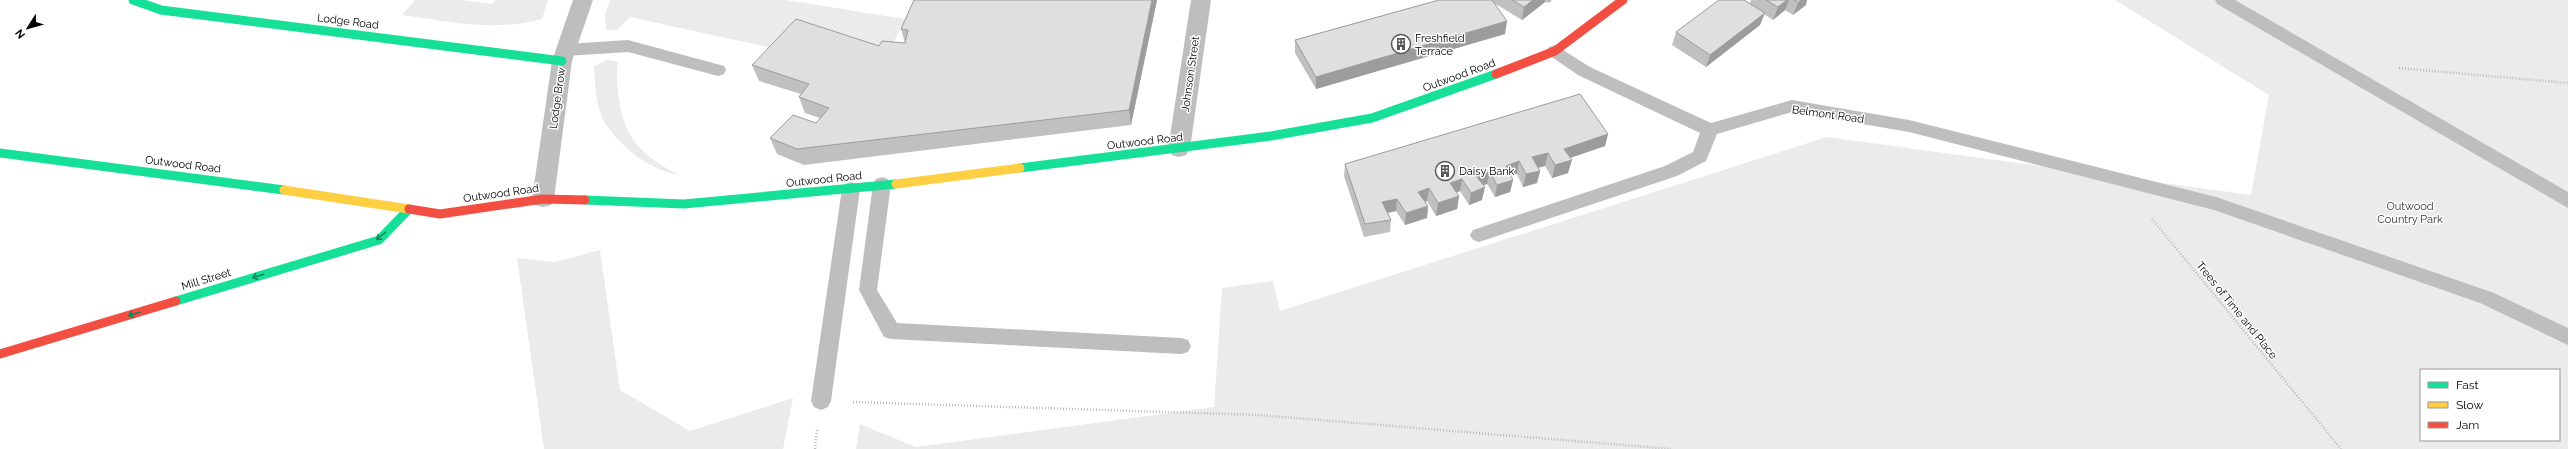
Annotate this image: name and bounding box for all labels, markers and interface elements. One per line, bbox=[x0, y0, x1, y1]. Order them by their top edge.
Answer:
north arrow bbox=[8, 8, 48, 48]
street label: Lodge Road bbox=[316, 11, 380, 32]
text: N bbox=[13, 26, 28, 41]
place label: Freshfield Terrace bbox=[1415, 32, 1465, 58]
building icon: Freshfield Terrace bbox=[1390, 33, 1412, 55]
street label: Johnson Street bbox=[1179, 35, 1202, 113]
street label: Outwood Road bbox=[1421, 56, 1497, 95]
street label: Lodge Brow bbox=[547, 66, 568, 130]
street label: Belmont Road bbox=[1791, 103, 1865, 126]
street label: Outwood Road bbox=[1106, 130, 1184, 153]
street label: Outwood Road bbox=[144, 153, 222, 176]
building icon: Daisy Bank bbox=[1434, 160, 1456, 182]
place label: Daisy Bank bbox=[1459, 165, 1515, 178]
street label: Outwood Road bbox=[785, 169, 863, 190]
street label: Outwood Road bbox=[462, 182, 540, 205]
park label: Outwood Country Park bbox=[2377, 200, 2443, 226]
one-way arrow bbox=[376, 232, 387, 241]
street label: Trees of Time and Place bbox=[2193, 259, 2280, 362]
street label: Mill Street bbox=[180, 266, 233, 293]
one-way arrow bbox=[252, 273, 265, 280]
one-way arrow bbox=[127, 311, 140, 318]
legend bbox=[2420, 369, 2560, 441]
text: Fast bbox=[2456, 378, 2479, 392]
text: Slow bbox=[2456, 398, 2483, 412]
text: Jam bbox=[2456, 418, 2479, 432]

